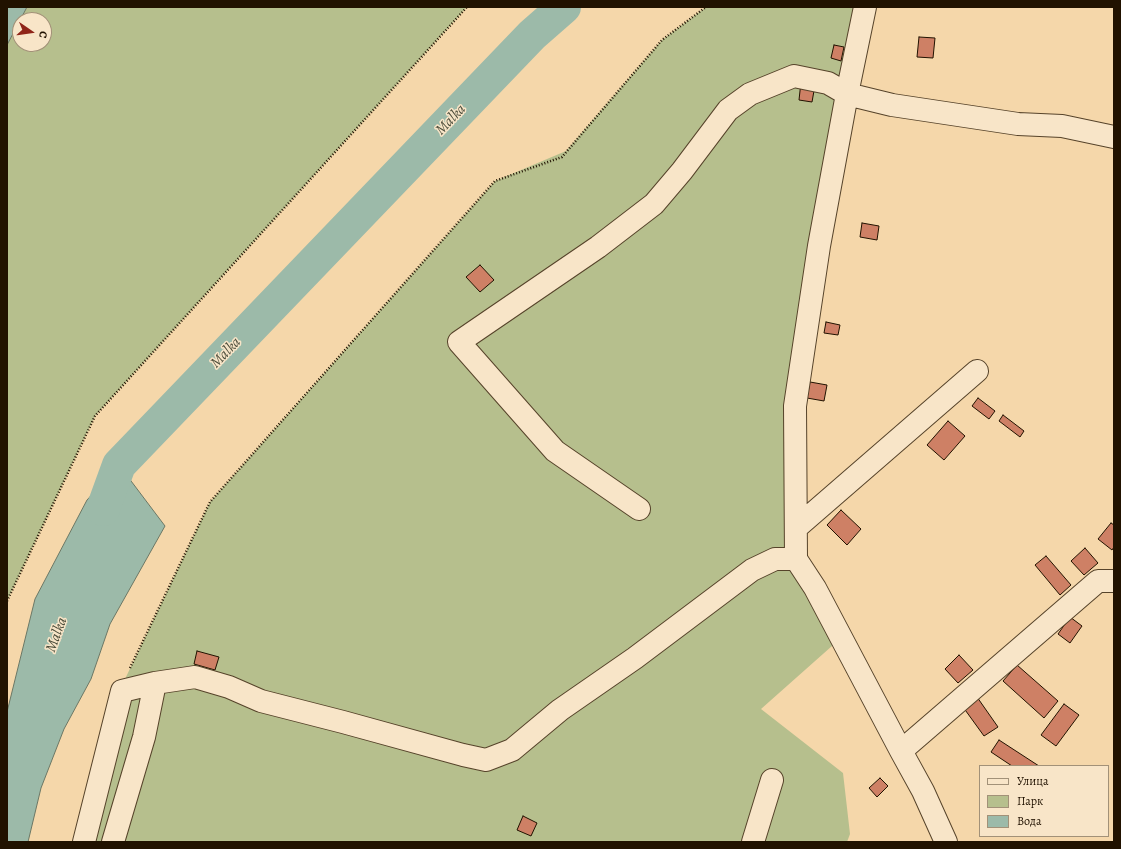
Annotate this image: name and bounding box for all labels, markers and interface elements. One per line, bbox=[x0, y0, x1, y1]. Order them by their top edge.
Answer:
north arrow bbox=[12, 12, 52, 52]
text: С bbox=[35, 30, 51, 40]
water label: Malka bbox=[432, 101, 470, 139]
water label: Malka bbox=[207, 334, 245, 372]
water label: Malka bbox=[42, 615, 72, 655]
legend bbox=[979, 765, 1109, 837]
text: Улица bbox=[1017, 773, 1048, 789]
text: Парк bbox=[1017, 793, 1043, 809]
text: Вода bbox=[1017, 813, 1042, 829]

